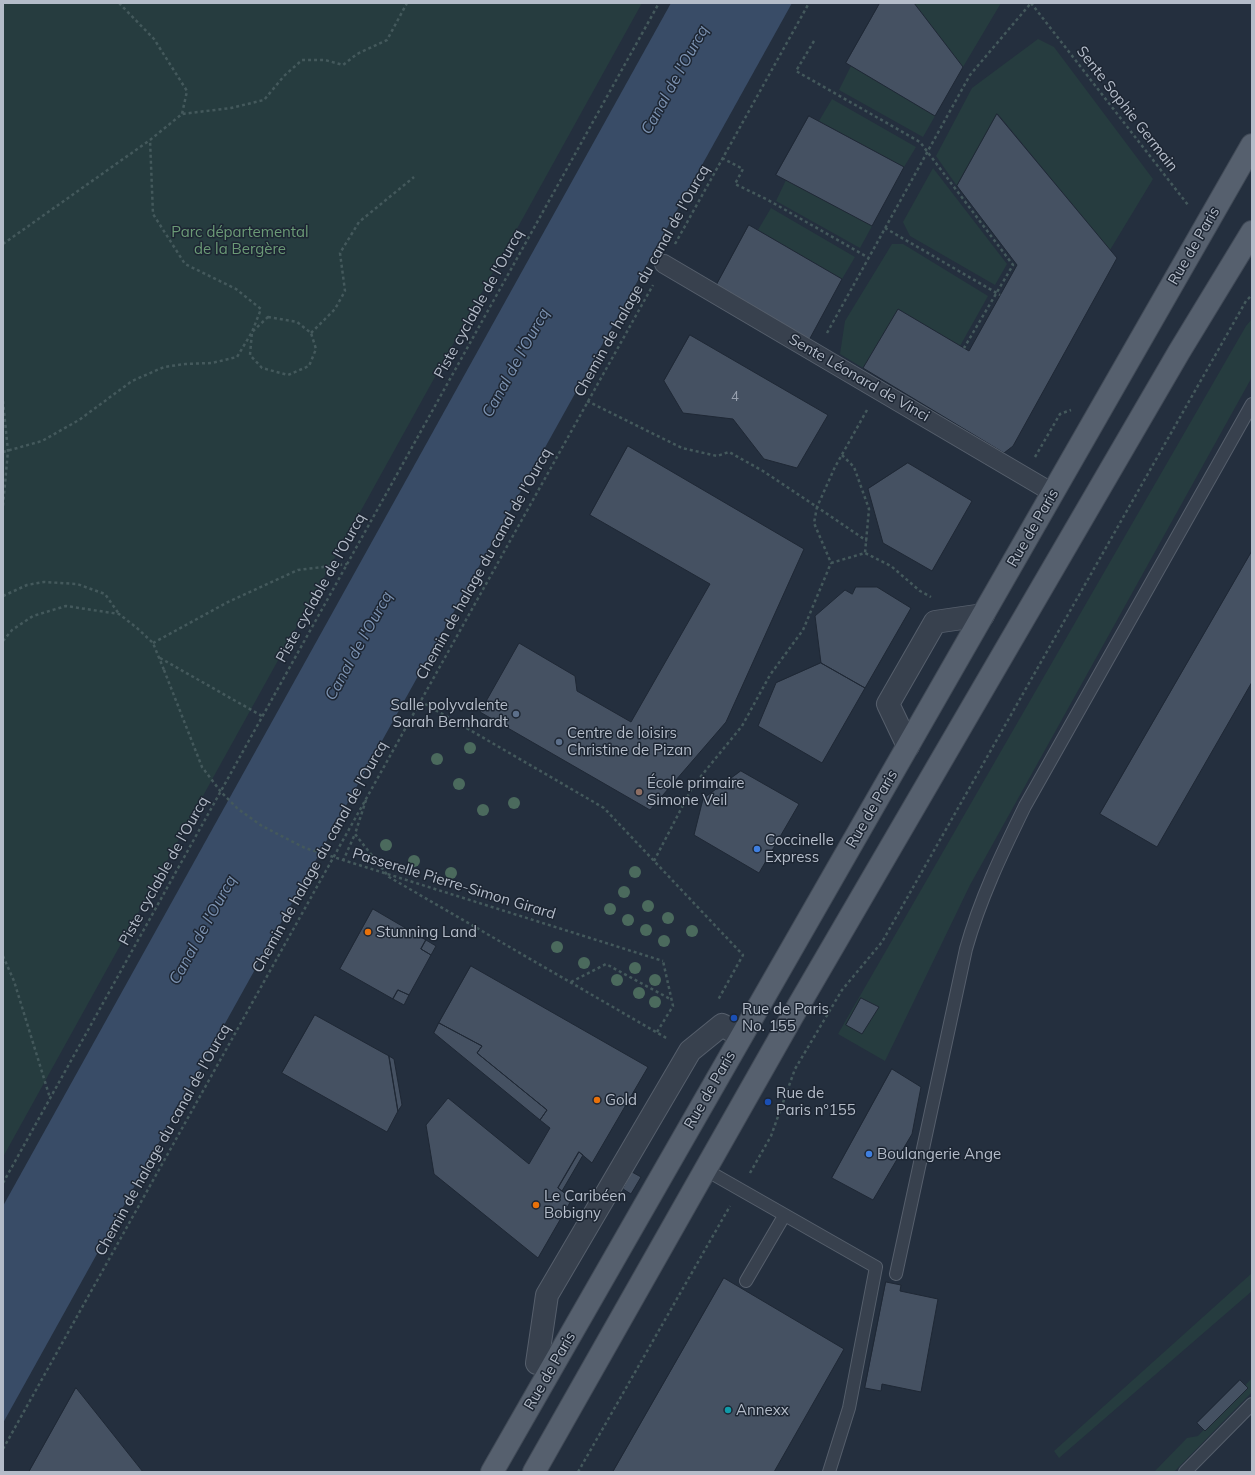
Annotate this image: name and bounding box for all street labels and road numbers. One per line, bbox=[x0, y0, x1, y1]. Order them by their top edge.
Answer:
street label: Sente Sophie Germain bbox=[1073, 43, 1181, 175]
street label: Chemin de halage du canal de l'Ourcq bbox=[571, 162, 713, 400]
street label: Rue de Paris bbox=[1164, 204, 1224, 288]
street label: Piste cyclable de l'Ourcq bbox=[430, 226, 528, 382]
street label: Sente Léonard de Vinci bbox=[786, 330, 932, 426]
street label: Chemin de halage du canal de l'Ourcq bbox=[413, 445, 555, 683]
street label: Rue de Paris bbox=[1003, 486, 1063, 570]
street label: Piste cyclable de l'Ourcq bbox=[272, 510, 370, 666]
street label: Chemin de halage du canal de l'Ourcq bbox=[249, 738, 391, 976]
street label: Rue de Paris bbox=[842, 767, 902, 851]
street label: Piste cyclable de l'Ourcq bbox=[115, 793, 213, 949]
street label: Passerelle Pierre-Simon Girard bbox=[350, 844, 558, 924]
street label: Chemin de halage du canal de l'Ourcq bbox=[92, 1021, 234, 1259]
street label: Rue de Paris bbox=[680, 1048, 740, 1132]
street label: Rue de Paris bbox=[520, 1329, 580, 1413]

